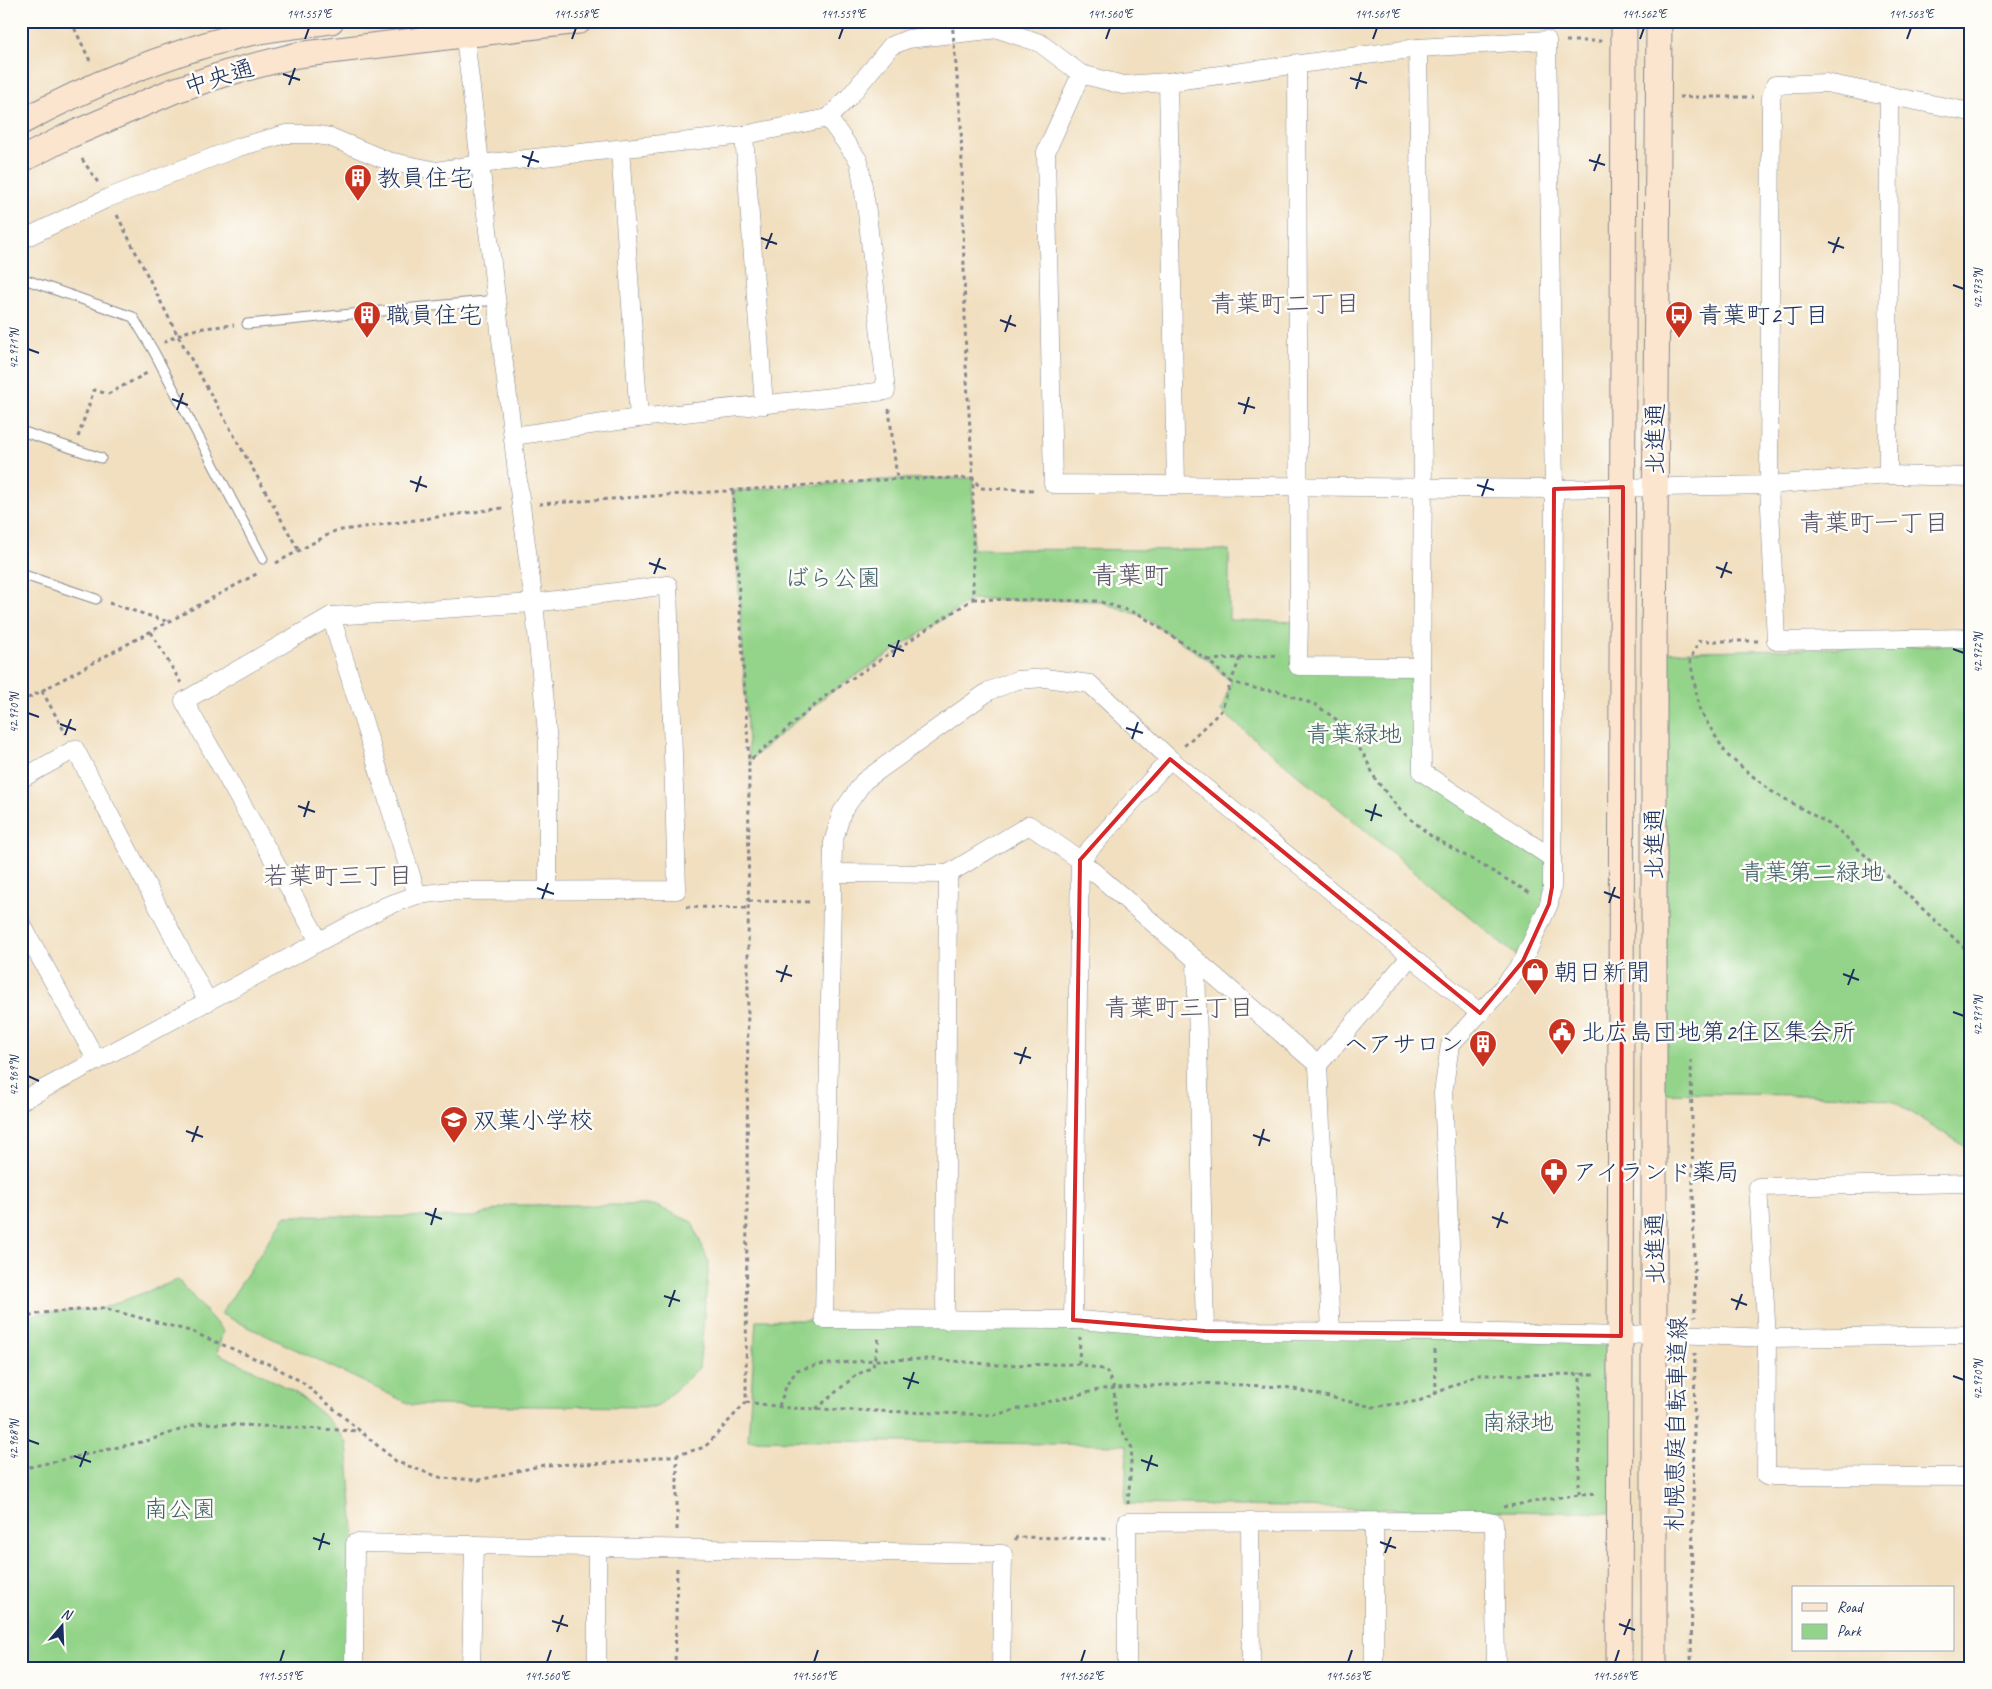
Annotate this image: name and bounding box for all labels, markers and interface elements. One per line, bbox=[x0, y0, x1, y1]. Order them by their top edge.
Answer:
text: 141.557°E bbox=[287, 6, 333, 22]
text: 141.558°E bbox=[554, 6, 600, 22]
text: 141.559°E bbox=[821, 6, 867, 22]
text: 141.560°E bbox=[1088, 6, 1134, 22]
text: 141.561°E bbox=[1355, 6, 1401, 22]
text: 141.562°E bbox=[1622, 6, 1668, 22]
text: 141.563°E bbox=[1889, 6, 1935, 22]
street label: 中央通 bbox=[180, 52, 258, 102]
building icon: 教員住宅 bbox=[343, 163, 373, 202]
place label: 教員住宅 bbox=[377, 163, 473, 193]
text: 42.973°N bbox=[1970, 267, 1986, 309]
district label: 青葉町二丁目 bbox=[1210, 288, 1360, 320]
building icon: 職員住宅 bbox=[352, 300, 382, 339]
place label: 職員住宅 bbox=[386, 300, 482, 330]
bus stop icon: 青葉町2丁目 bbox=[1664, 300, 1694, 339]
place label: 青葉町2丁目 bbox=[1698, 300, 1829, 330]
text: 42.971°N bbox=[6, 327, 22, 369]
street label: 北進通 bbox=[1640, 403, 1670, 475]
district label: 青葉町一丁目 bbox=[1799, 507, 1949, 539]
district label: 青葉町 bbox=[1091, 559, 1169, 592]
park label: ばら公園 bbox=[785, 563, 881, 593]
text: 42.972°N bbox=[1970, 631, 1986, 673]
text: 42.970°N bbox=[6, 691, 22, 733]
park label: 青葉緑地 bbox=[1306, 719, 1402, 749]
street label: 北進通 bbox=[1639, 808, 1669, 880]
park label: 青葉第二緑地 bbox=[1740, 857, 1884, 887]
district label: 若葉町三丁目 bbox=[263, 860, 413, 892]
shop icon: 朝日新聞 bbox=[1520, 957, 1550, 996]
place label: 朝日新聞 bbox=[1554, 957, 1650, 987]
district label: 青葉町三丁目 bbox=[1104, 992, 1254, 1024]
text: 42.971°N bbox=[1970, 994, 1986, 1036]
public building icon: 北広島団地第2住区集会所 bbox=[1547, 1017, 1577, 1056]
place label: 北広島団地第2住区集会所 bbox=[1581, 1017, 1856, 1047]
place label: ヘアサロン bbox=[1344, 1029, 1464, 1059]
building icon: ヘアサロン bbox=[1468, 1029, 1498, 1068]
text: 42.969°N bbox=[6, 1054, 22, 1096]
school or university icon: 双葉小学校 bbox=[439, 1105, 469, 1144]
place label: 双葉小学校 bbox=[473, 1105, 593, 1135]
pharmacy icon: アイランド薬局 bbox=[1539, 1157, 1569, 1196]
place label: アイランド薬局 bbox=[1573, 1157, 1740, 1187]
street label: 北進通 bbox=[1639, 1213, 1671, 1285]
street label: 札幌恵庭自転車道線 bbox=[1659, 1316, 1693, 1532]
text: 42.970°N bbox=[1970, 1358, 1986, 1400]
park label: 南緑地 bbox=[1482, 1407, 1554, 1437]
text: 42.968°N bbox=[6, 1418, 22, 1460]
park label: 南公園 bbox=[144, 1494, 216, 1524]
legend bbox=[1792, 1586, 1954, 1652]
text: Road bbox=[1837, 1598, 1864, 1617]
north arrow bbox=[38, 1602, 88, 1652]
text: N bbox=[59, 1605, 75, 1624]
text: Park bbox=[1837, 1622, 1862, 1641]
text: 141.559°E bbox=[258, 1668, 304, 1684]
text: 141.560°E bbox=[525, 1668, 571, 1684]
text: 141.561°E bbox=[792, 1668, 838, 1684]
text: 141.562°E bbox=[1059, 1668, 1105, 1684]
text: 141.563°E bbox=[1326, 1668, 1372, 1684]
text: 141.564°E bbox=[1593, 1668, 1639, 1684]

